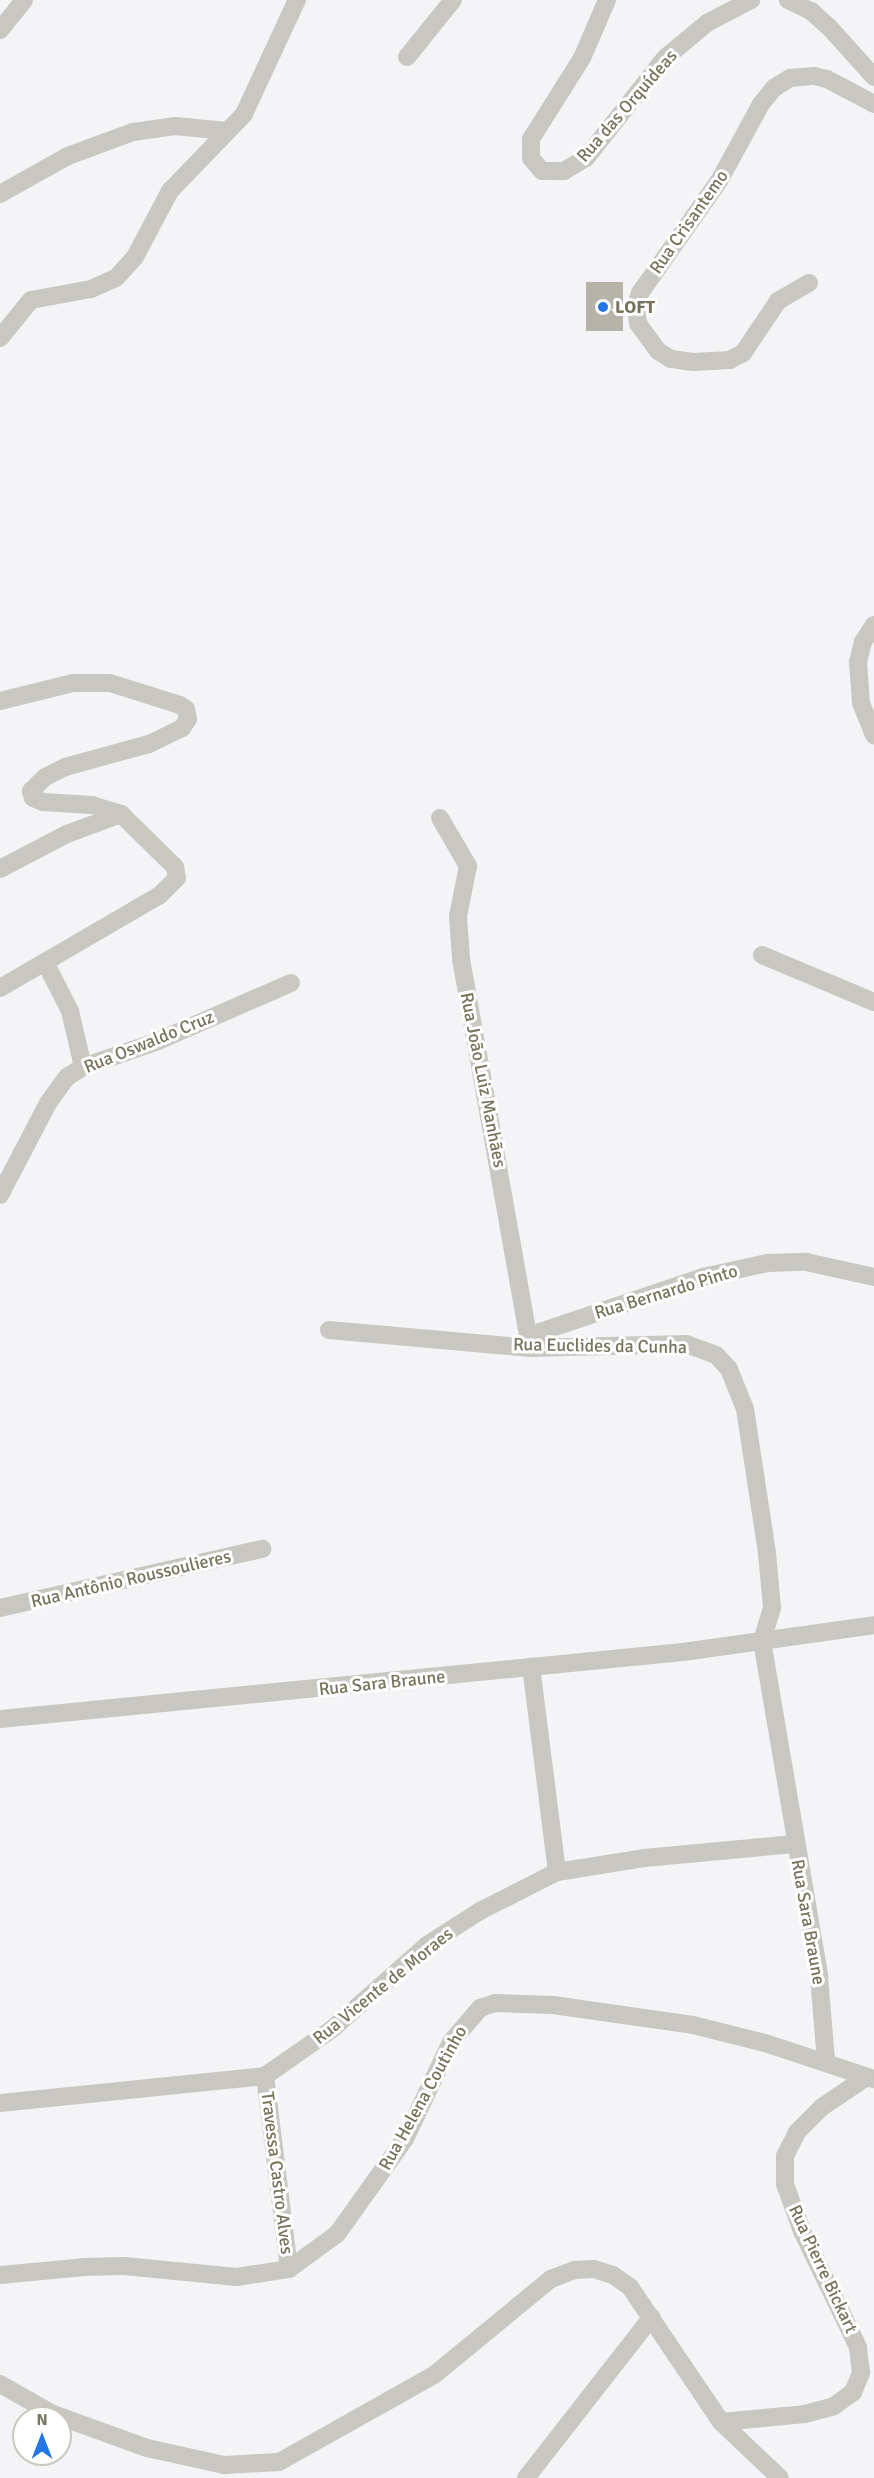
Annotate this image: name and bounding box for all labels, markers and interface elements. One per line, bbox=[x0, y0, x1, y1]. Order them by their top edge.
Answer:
street label: Rua das Orquídeas bbox=[572, 45, 682, 167]
street label: Rua Crisantemo bbox=[645, 166, 733, 278]
place label: LOFT bbox=[615, 296, 655, 318]
marker: LOFT bbox=[596, 300, 610, 314]
street label: Rua João Luiz Manhães bbox=[455, 991, 511, 1169]
street label: Rua Oswaldo Cruz bbox=[81, 1006, 217, 1078]
street label: Rua Bernardo Pinto bbox=[592, 1260, 740, 1324]
street label: Rua Euclides da Cunha bbox=[513, 1334, 687, 1358]
street label: Rua Antônio Roussoulieres bbox=[29, 1545, 233, 1613]
street label: Rua Sara Braune bbox=[318, 1666, 446, 1700]
street label: Rua Sara Braune bbox=[786, 1858, 830, 1986]
street label: Rua Vicente de Moraes bbox=[309, 1923, 457, 2049]
street label: Rua Helena Coutinho bbox=[374, 2022, 472, 2174]
street label: Travessa Castro Alves bbox=[256, 2091, 298, 2255]
street label: Rua Pierre Bickart bbox=[784, 2201, 862, 2337]
north arrow bbox=[12, 2406, 72, 2466]
text: N bbox=[36, 2410, 48, 2430]

